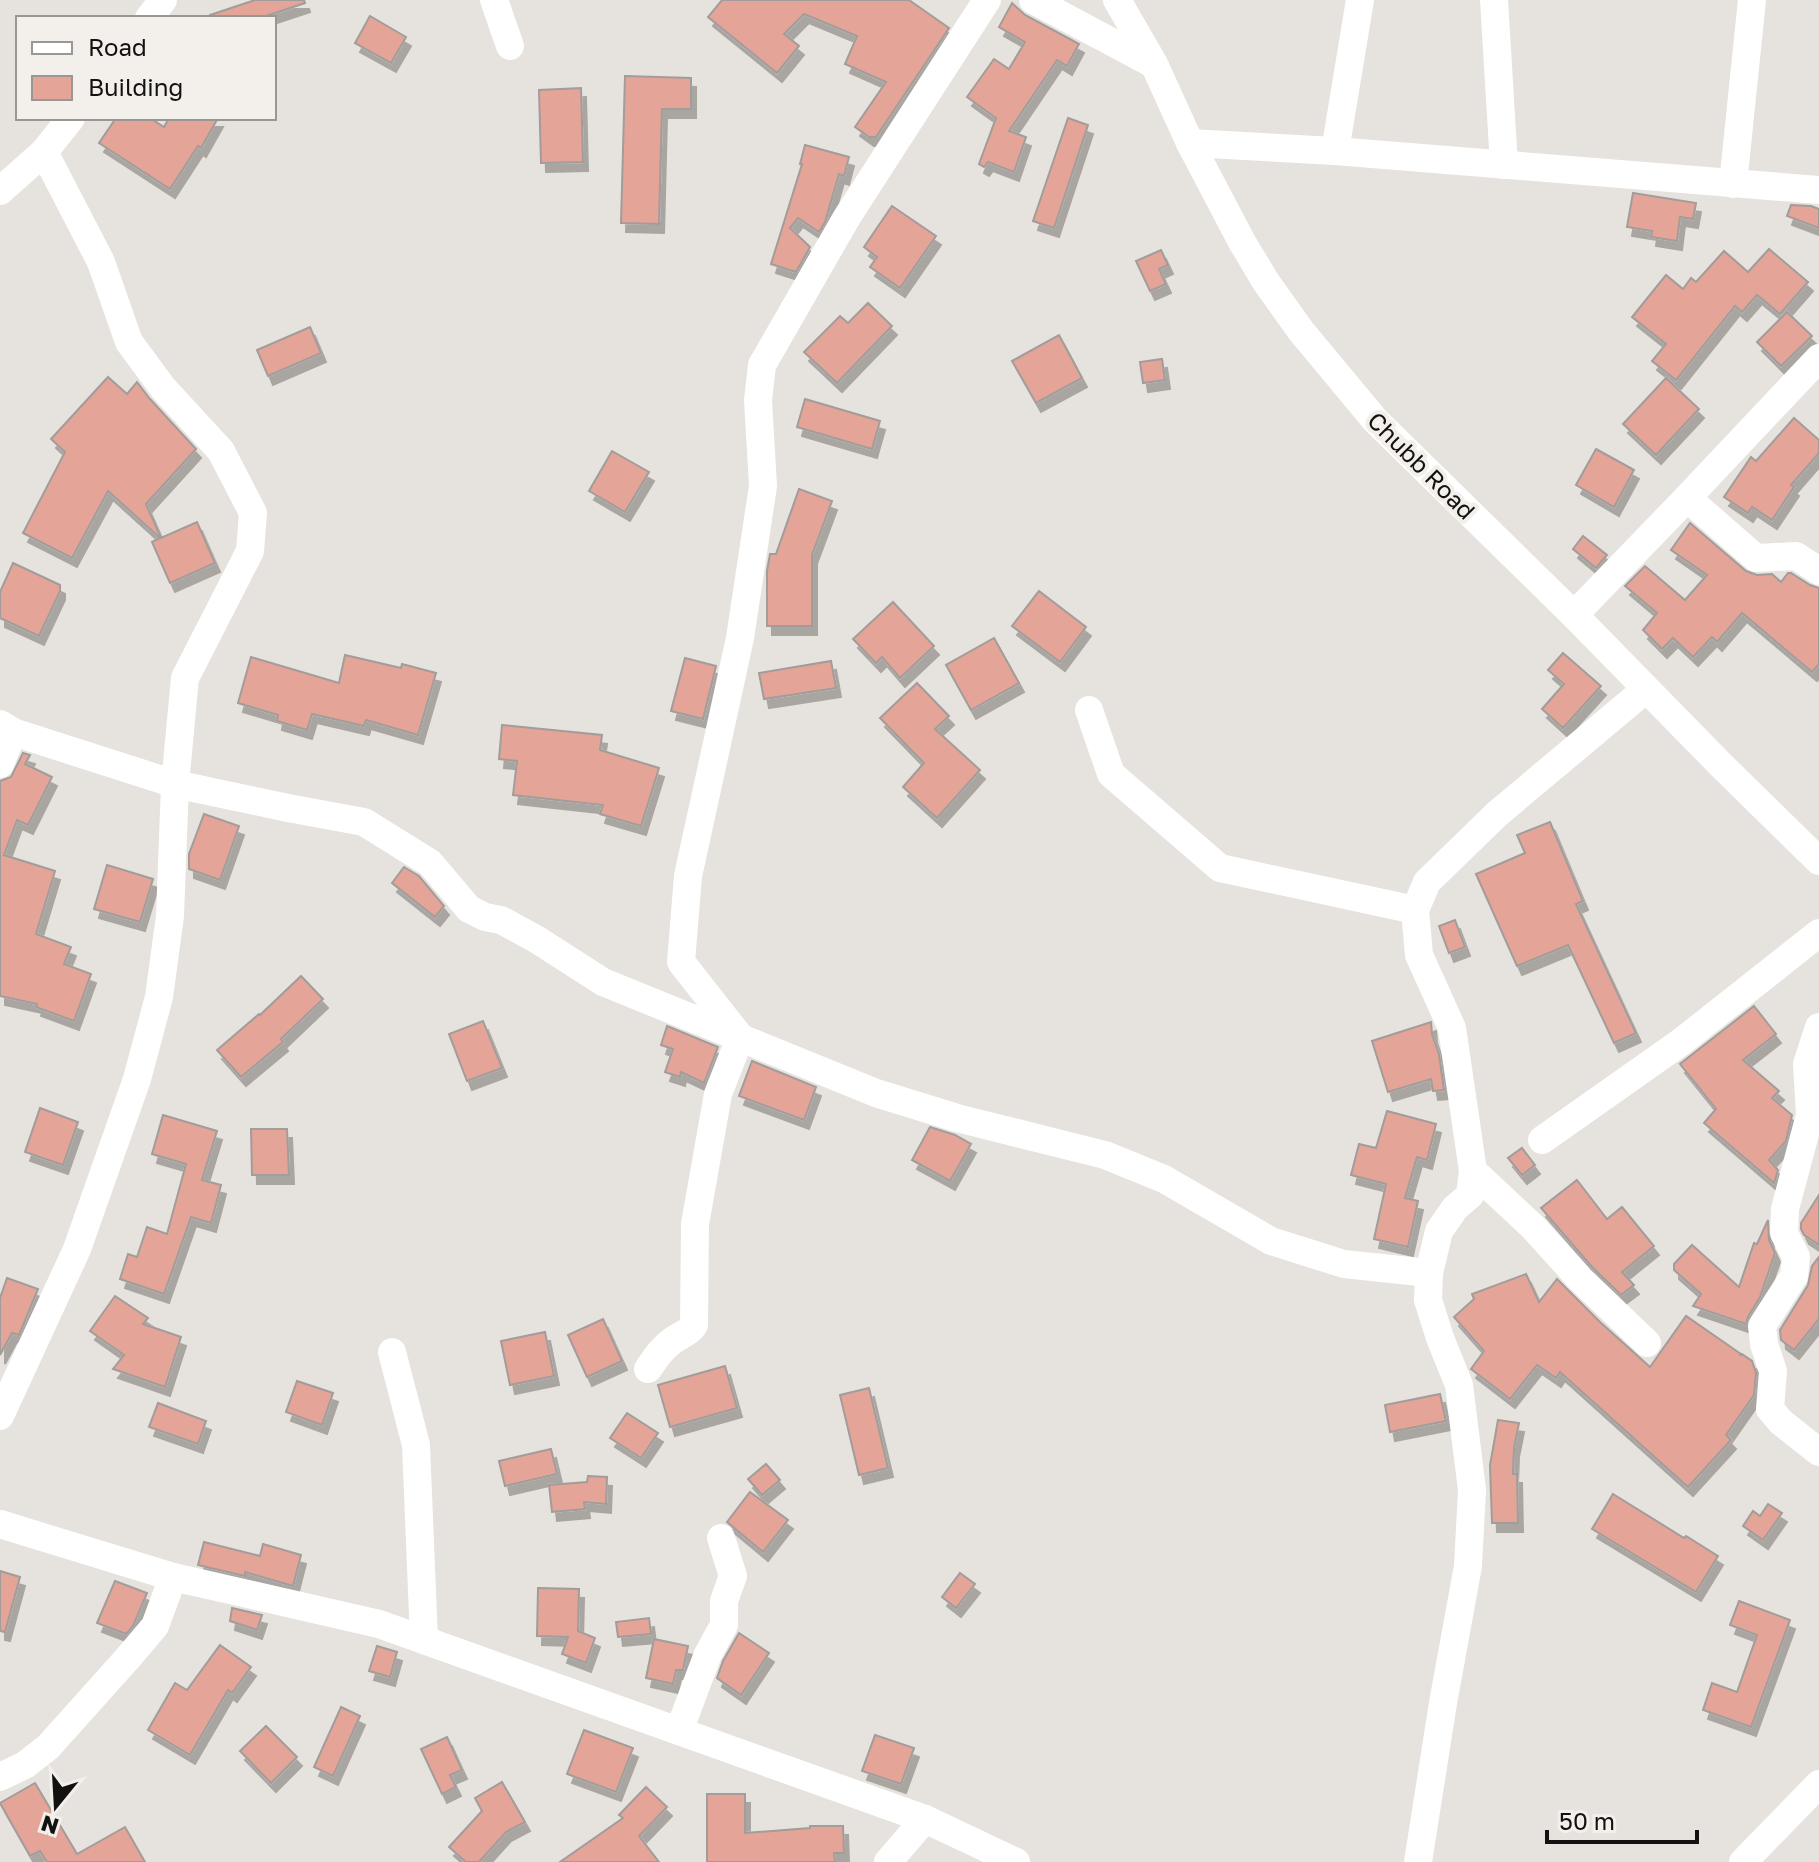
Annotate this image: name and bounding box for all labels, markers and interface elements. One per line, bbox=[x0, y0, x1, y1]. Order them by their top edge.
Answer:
legend bbox=[16, 16, 276, 120]
text: Road bbox=[88, 32, 147, 61]
text: Building bbox=[88, 72, 183, 101]
street label: Chubb Road bbox=[1362, 405, 1482, 525]
north arrow bbox=[16, 1766, 96, 1846]
scale bar bbox=[1547, 1794, 1697, 1844]
text: 50 m bbox=[1559, 1806, 1615, 1835]
text: N bbox=[38, 1810, 62, 1841]

